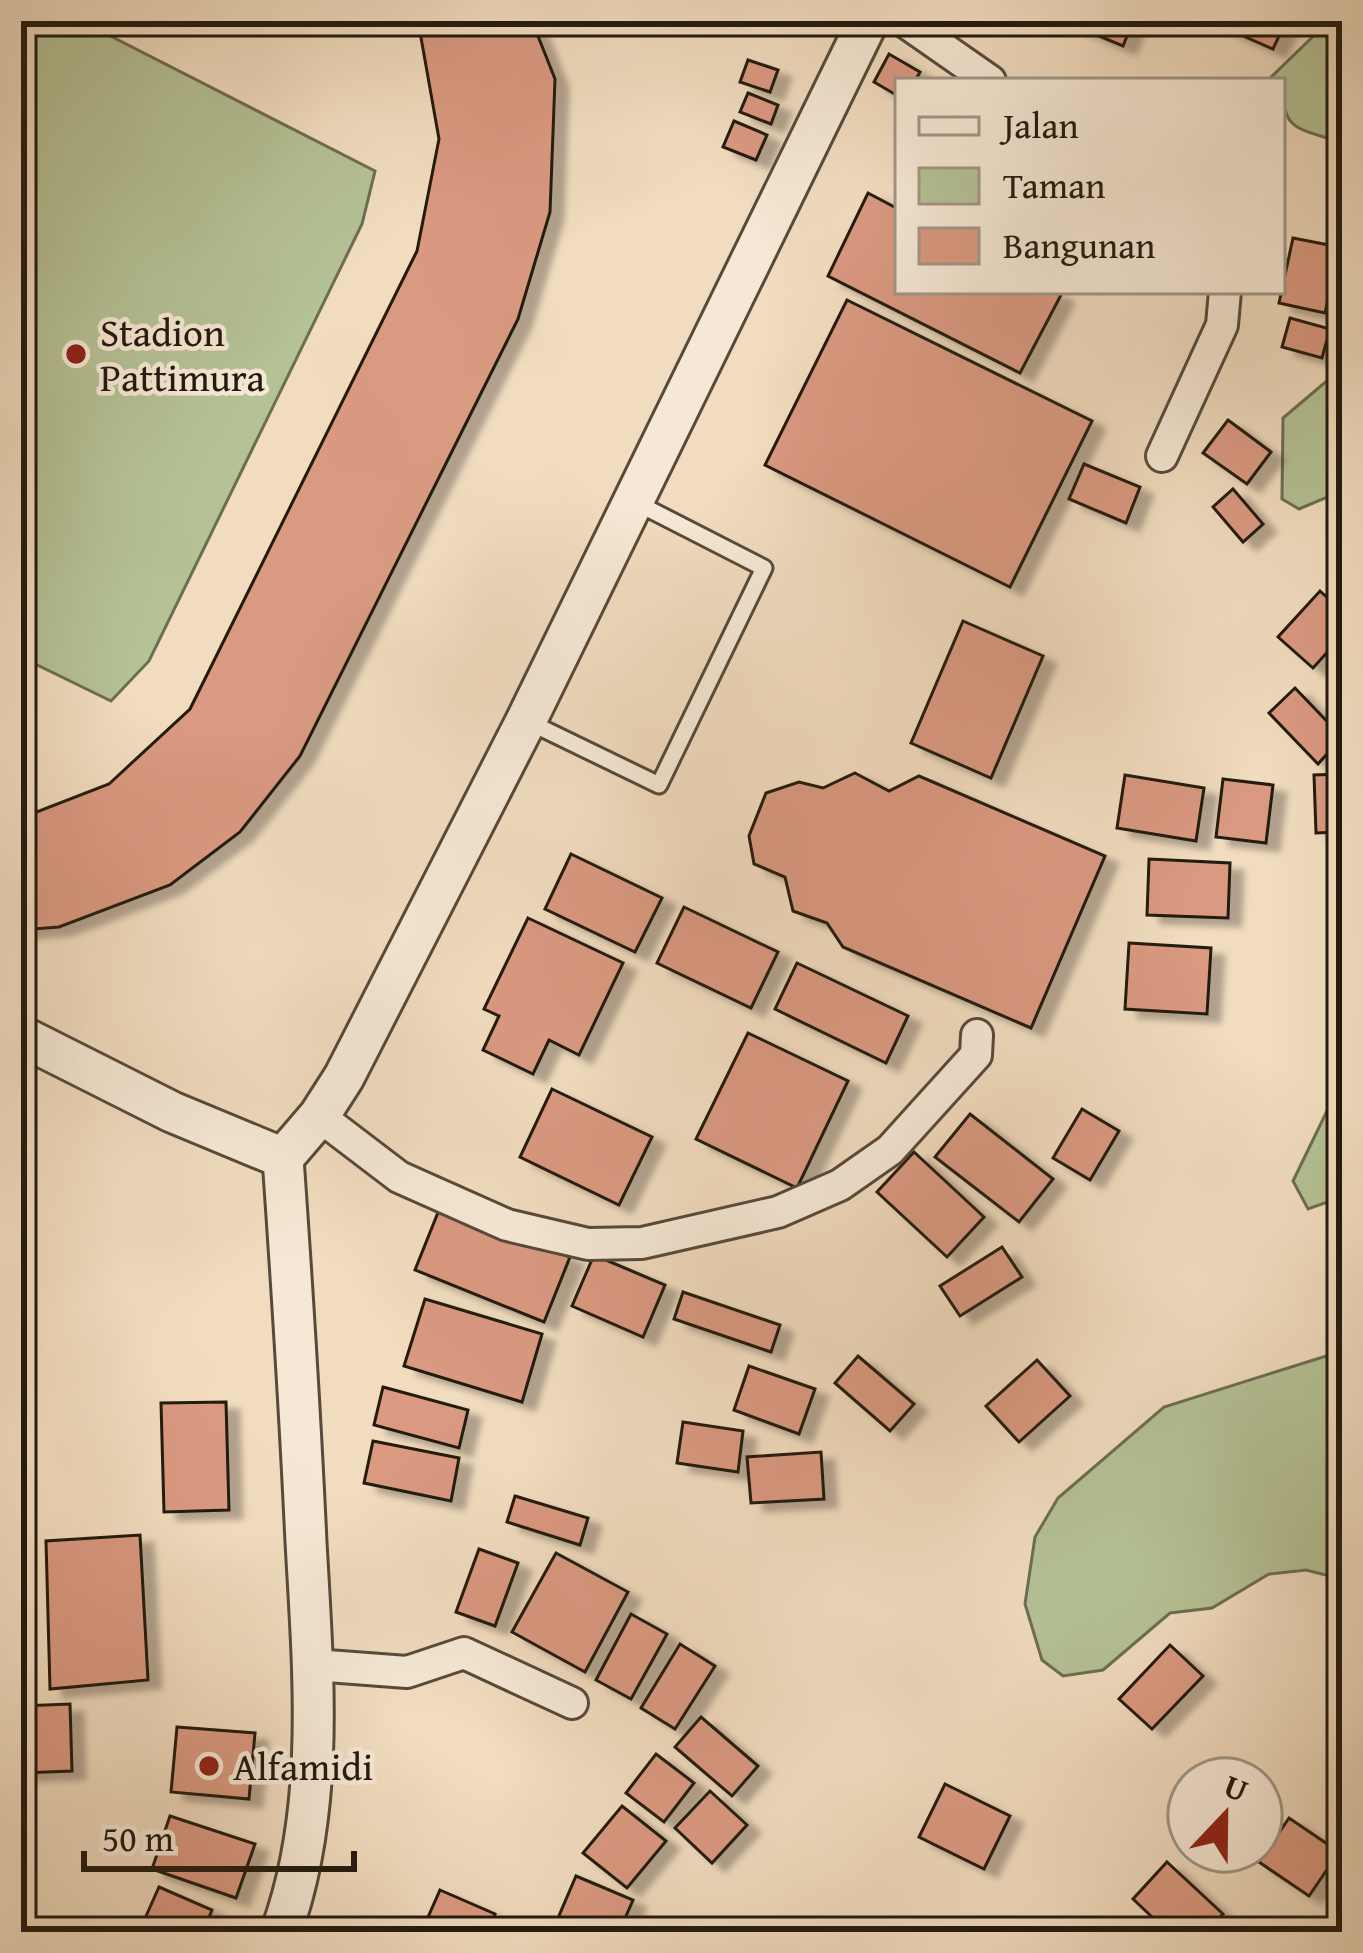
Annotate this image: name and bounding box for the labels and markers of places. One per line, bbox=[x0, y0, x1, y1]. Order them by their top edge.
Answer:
place label: Stadion Pattimura bbox=[100, 303, 266, 405]
marker: Stadion Pattimura bbox=[63, 341, 89, 367]
place label: Alfamidi bbox=[233, 1737, 373, 1794]
marker: Alfamidi bbox=[196, 1753, 222, 1779]

